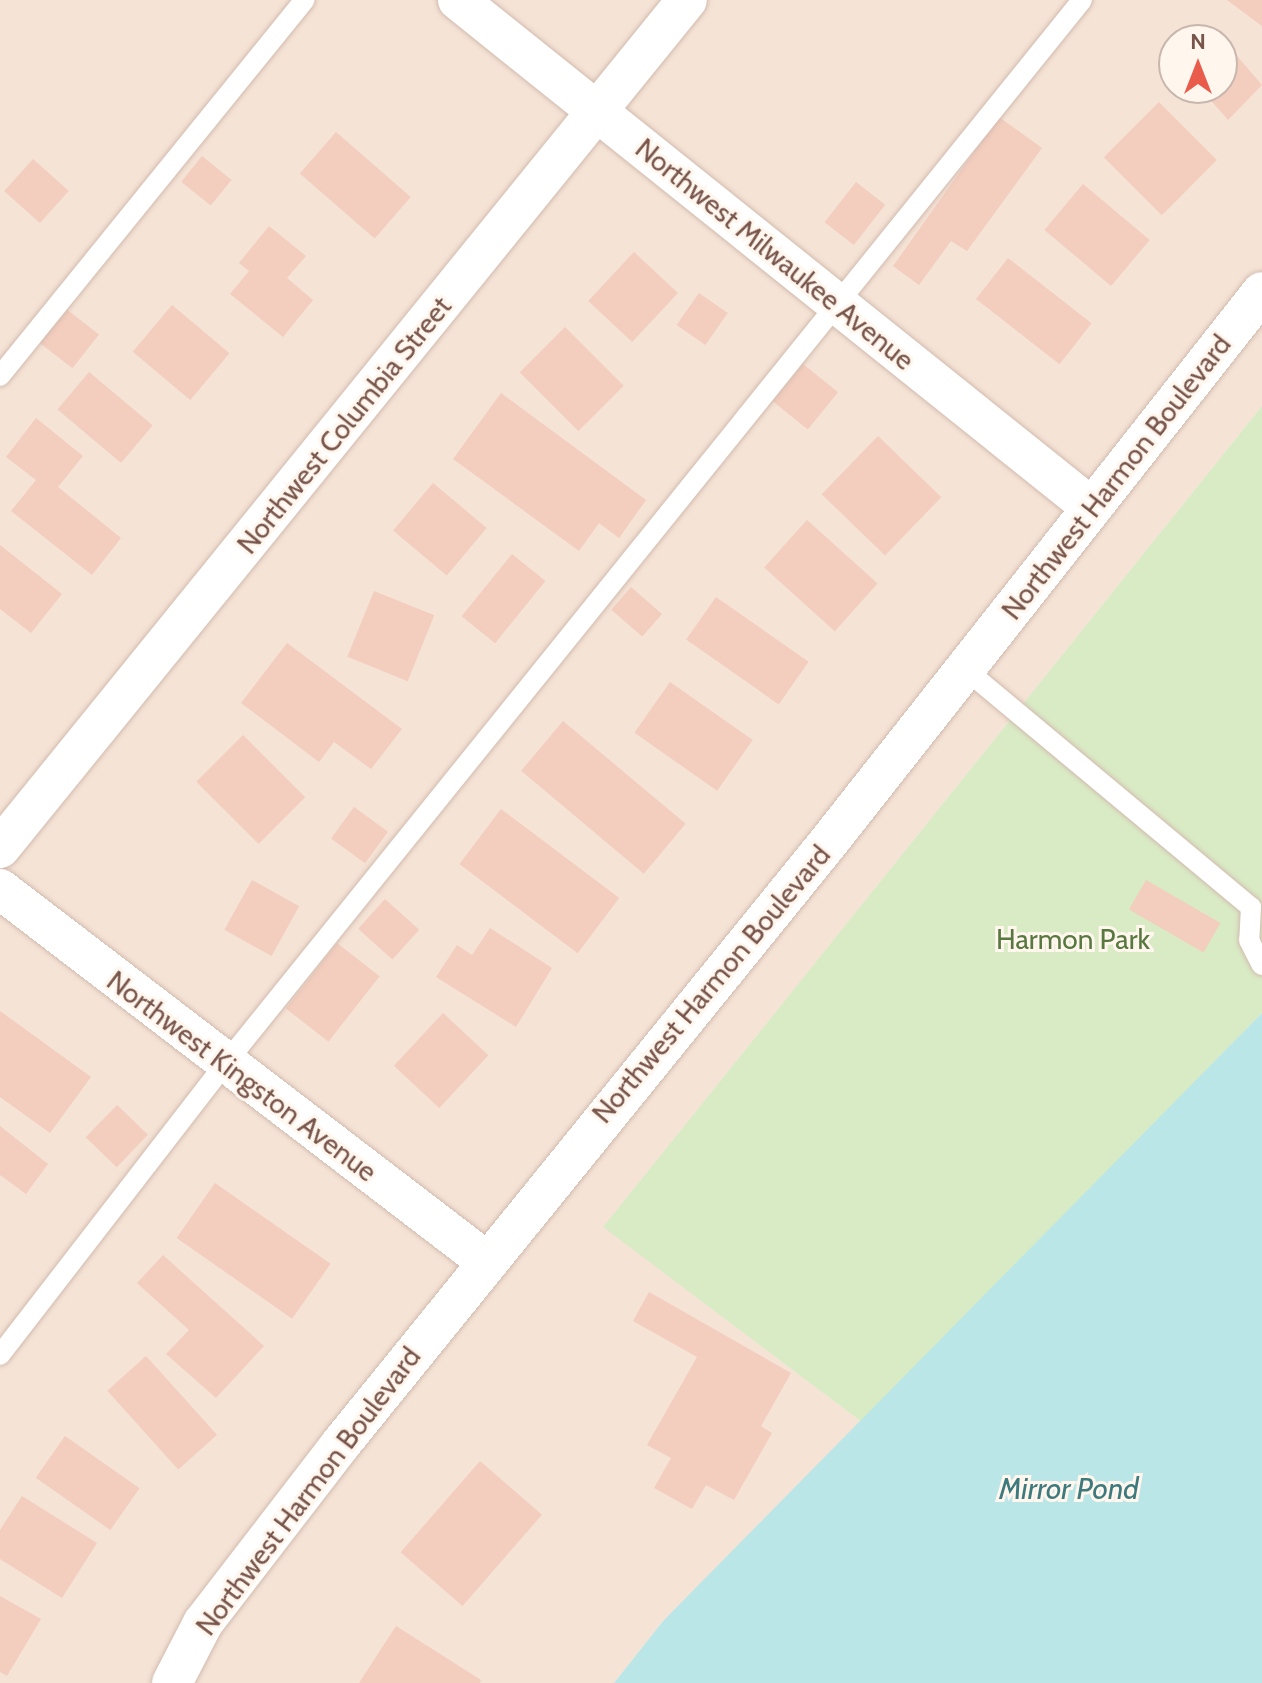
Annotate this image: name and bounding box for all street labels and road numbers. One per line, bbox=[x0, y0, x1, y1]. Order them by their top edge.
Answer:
street label: Northwest Milwaukee Avenue bbox=[629, 131, 921, 377]
street label: Northwest Columbia Street bbox=[230, 290, 458, 560]
street label: Northwest Harmon Boulevard bbox=[994, 328, 1238, 626]
street label: Northwest Harmon Boulevard bbox=[585, 838, 837, 1130]
street label: Northwest Kingston Avenue bbox=[101, 964, 383, 1188]
street label: Northwest Harmon Boulevard bbox=[189, 1340, 427, 1642]

